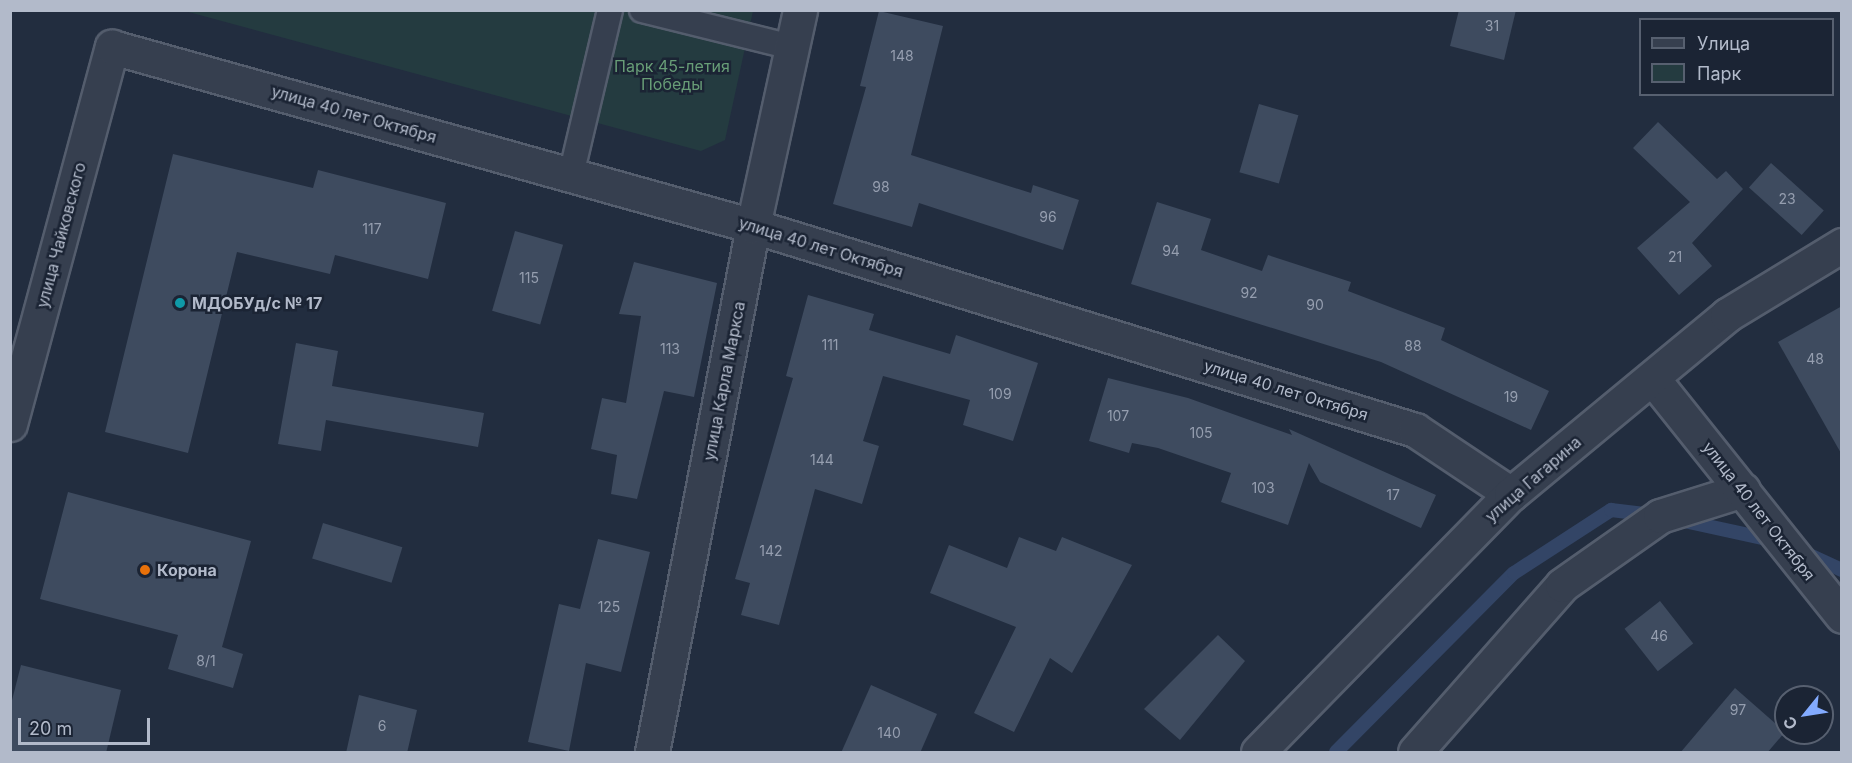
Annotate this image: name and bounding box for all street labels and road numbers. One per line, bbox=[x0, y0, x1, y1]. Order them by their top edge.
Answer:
street label: улица 40 лет Октября bbox=[269, 81, 439, 147]
street label: улица Чайковского bbox=[32, 160, 90, 310]
street label: улица 40 лет Октября bbox=[737, 213, 905, 281]
street label: улица Карла Маркса bbox=[699, 300, 749, 462]
street label: улица 40 лет Октября bbox=[1202, 356, 1370, 424]
street label: улица Гагарина bbox=[1481, 432, 1585, 526]
street label: улица 40 лет Октября bbox=[1699, 438, 1819, 584]

